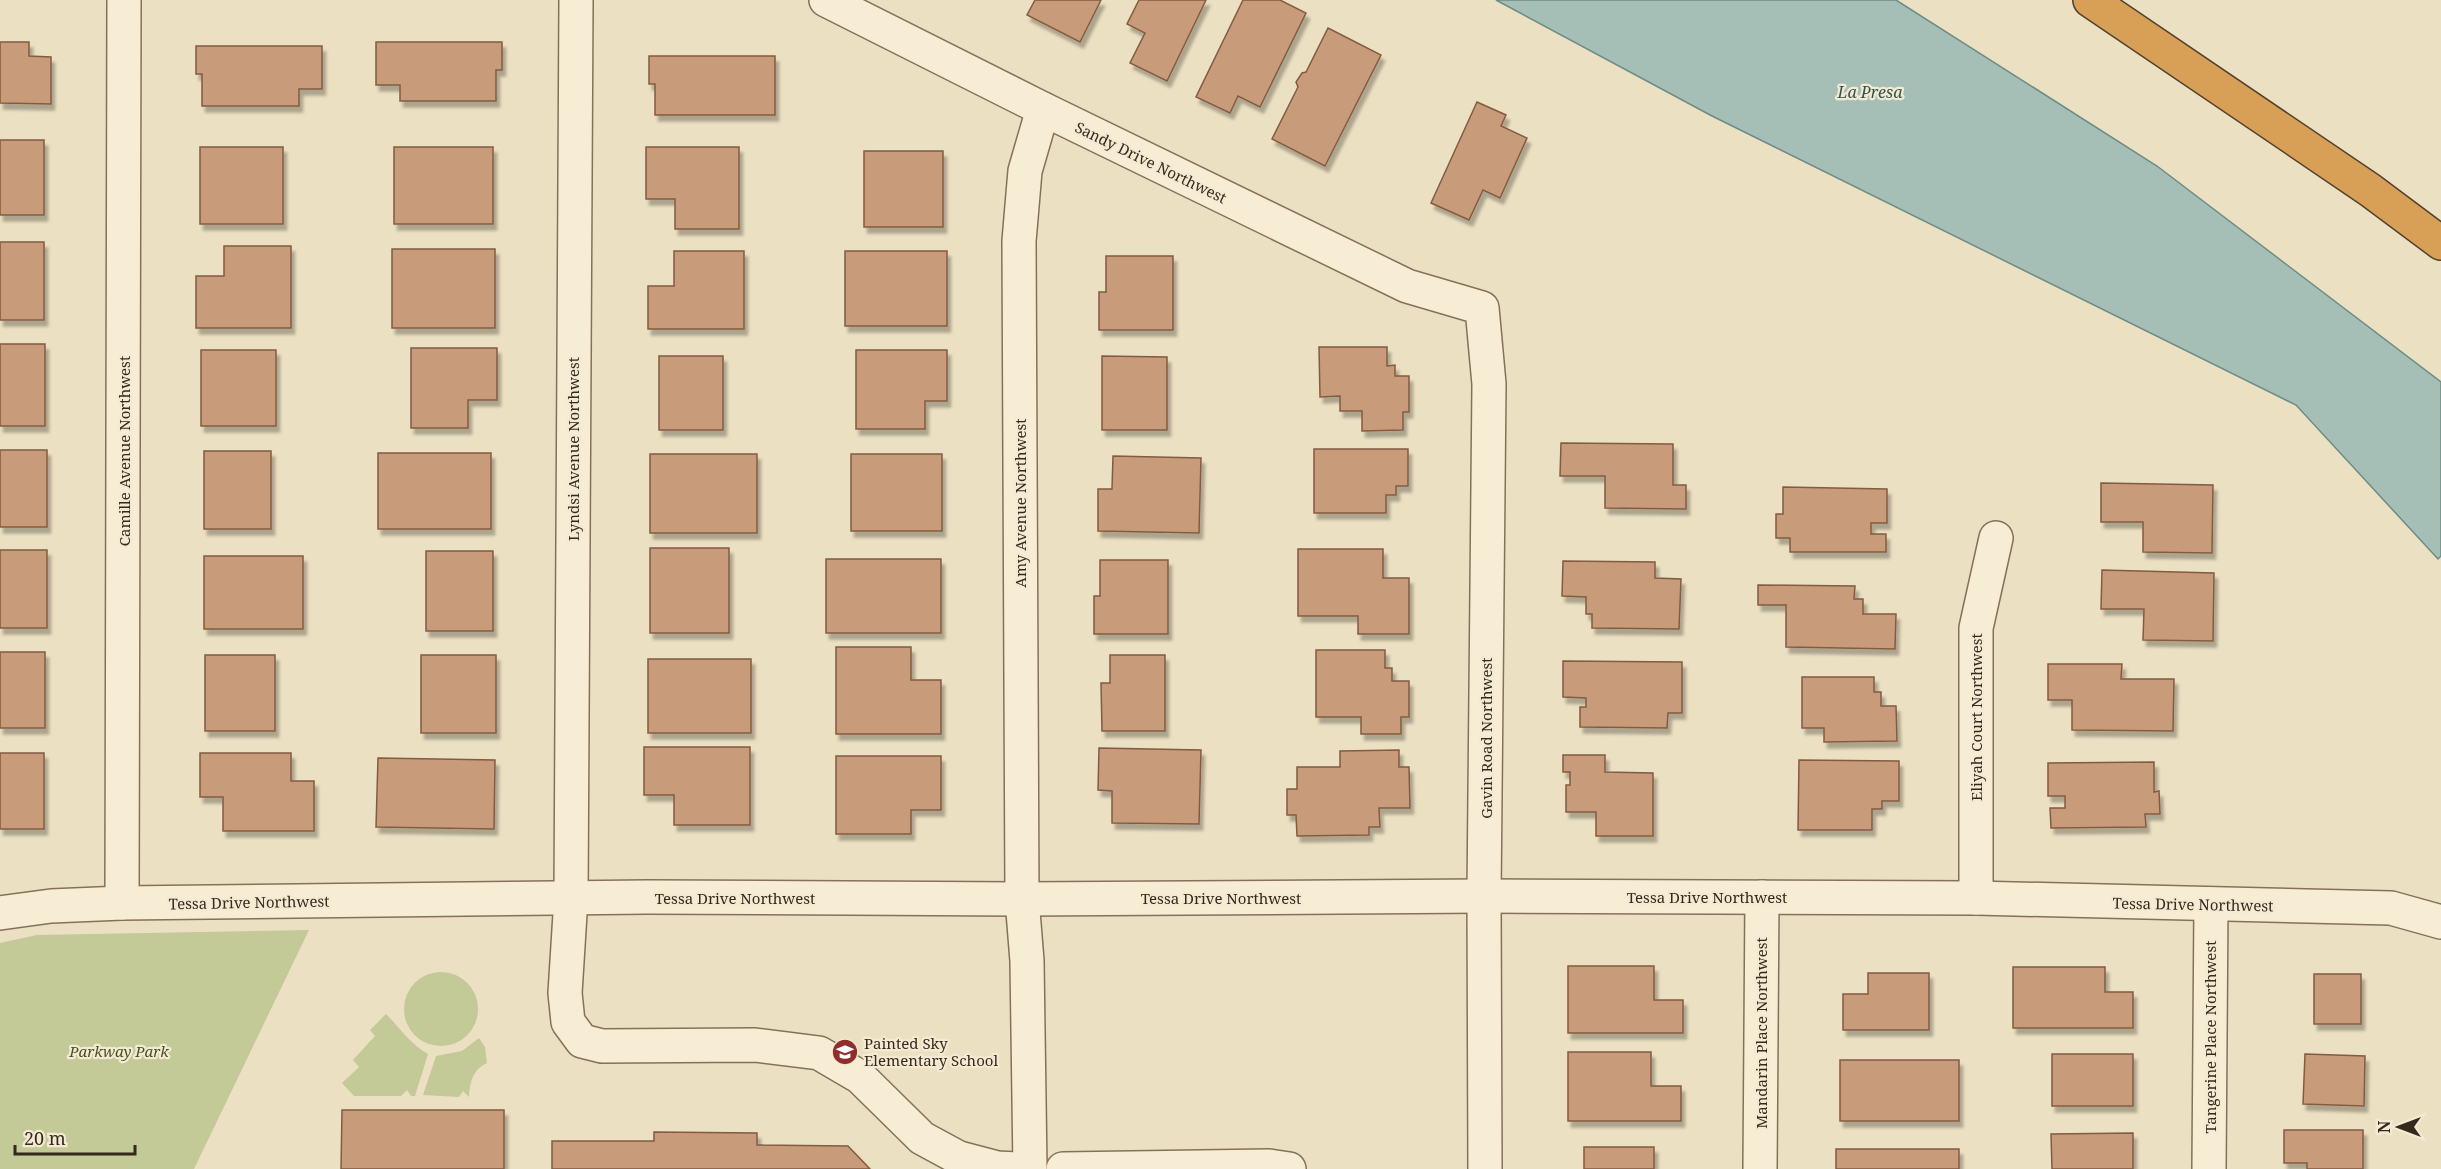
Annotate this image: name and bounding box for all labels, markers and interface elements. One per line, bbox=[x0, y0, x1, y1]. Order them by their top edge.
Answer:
water label: La Presa bbox=[1836, 81, 1903, 103]
street label: Sandy Drive Northwest bbox=[1072, 117, 1230, 207]
street label: Camille Avenue Northwest bbox=[114, 356, 134, 546]
street label: Lyndsi Avenue Northwest bbox=[563, 357, 583, 541]
street label: Amy Avenue Northwest bbox=[1010, 418, 1030, 588]
street label: Eliyah Court Northwest bbox=[1966, 633, 1986, 801]
street label: Gavin Road Northwest bbox=[1476, 657, 1496, 819]
street label: Tessa Drive Northwest bbox=[1627, 887, 1787, 907]
street label: Tessa Drive Northwest bbox=[655, 888, 815, 908]
street label: Tessa Drive Northwest bbox=[1141, 888, 1301, 908]
street label: Tessa Drive Northwest bbox=[168, 891, 330, 913]
street label: Tessa Drive Northwest bbox=[2112, 893, 2274, 915]
street label: Mandarin Place Northwest bbox=[1751, 937, 1771, 1129]
street label: Tangerine Place Northwest bbox=[2200, 941, 2220, 1133]
place label: Painted Sky Elementary School bbox=[864, 1033, 998, 1070]
school or university icon: Painted Sky Elementary School bbox=[830, 1037, 860, 1067]
park label: Parkway Park bbox=[68, 1041, 169, 1061]
north arrow bbox=[2369, 1097, 2429, 1157]
scale bar bbox=[15, 1118, 135, 1156]
text: N bbox=[2373, 1120, 2395, 1133]
text: 20 m bbox=[24, 1126, 66, 1150]

